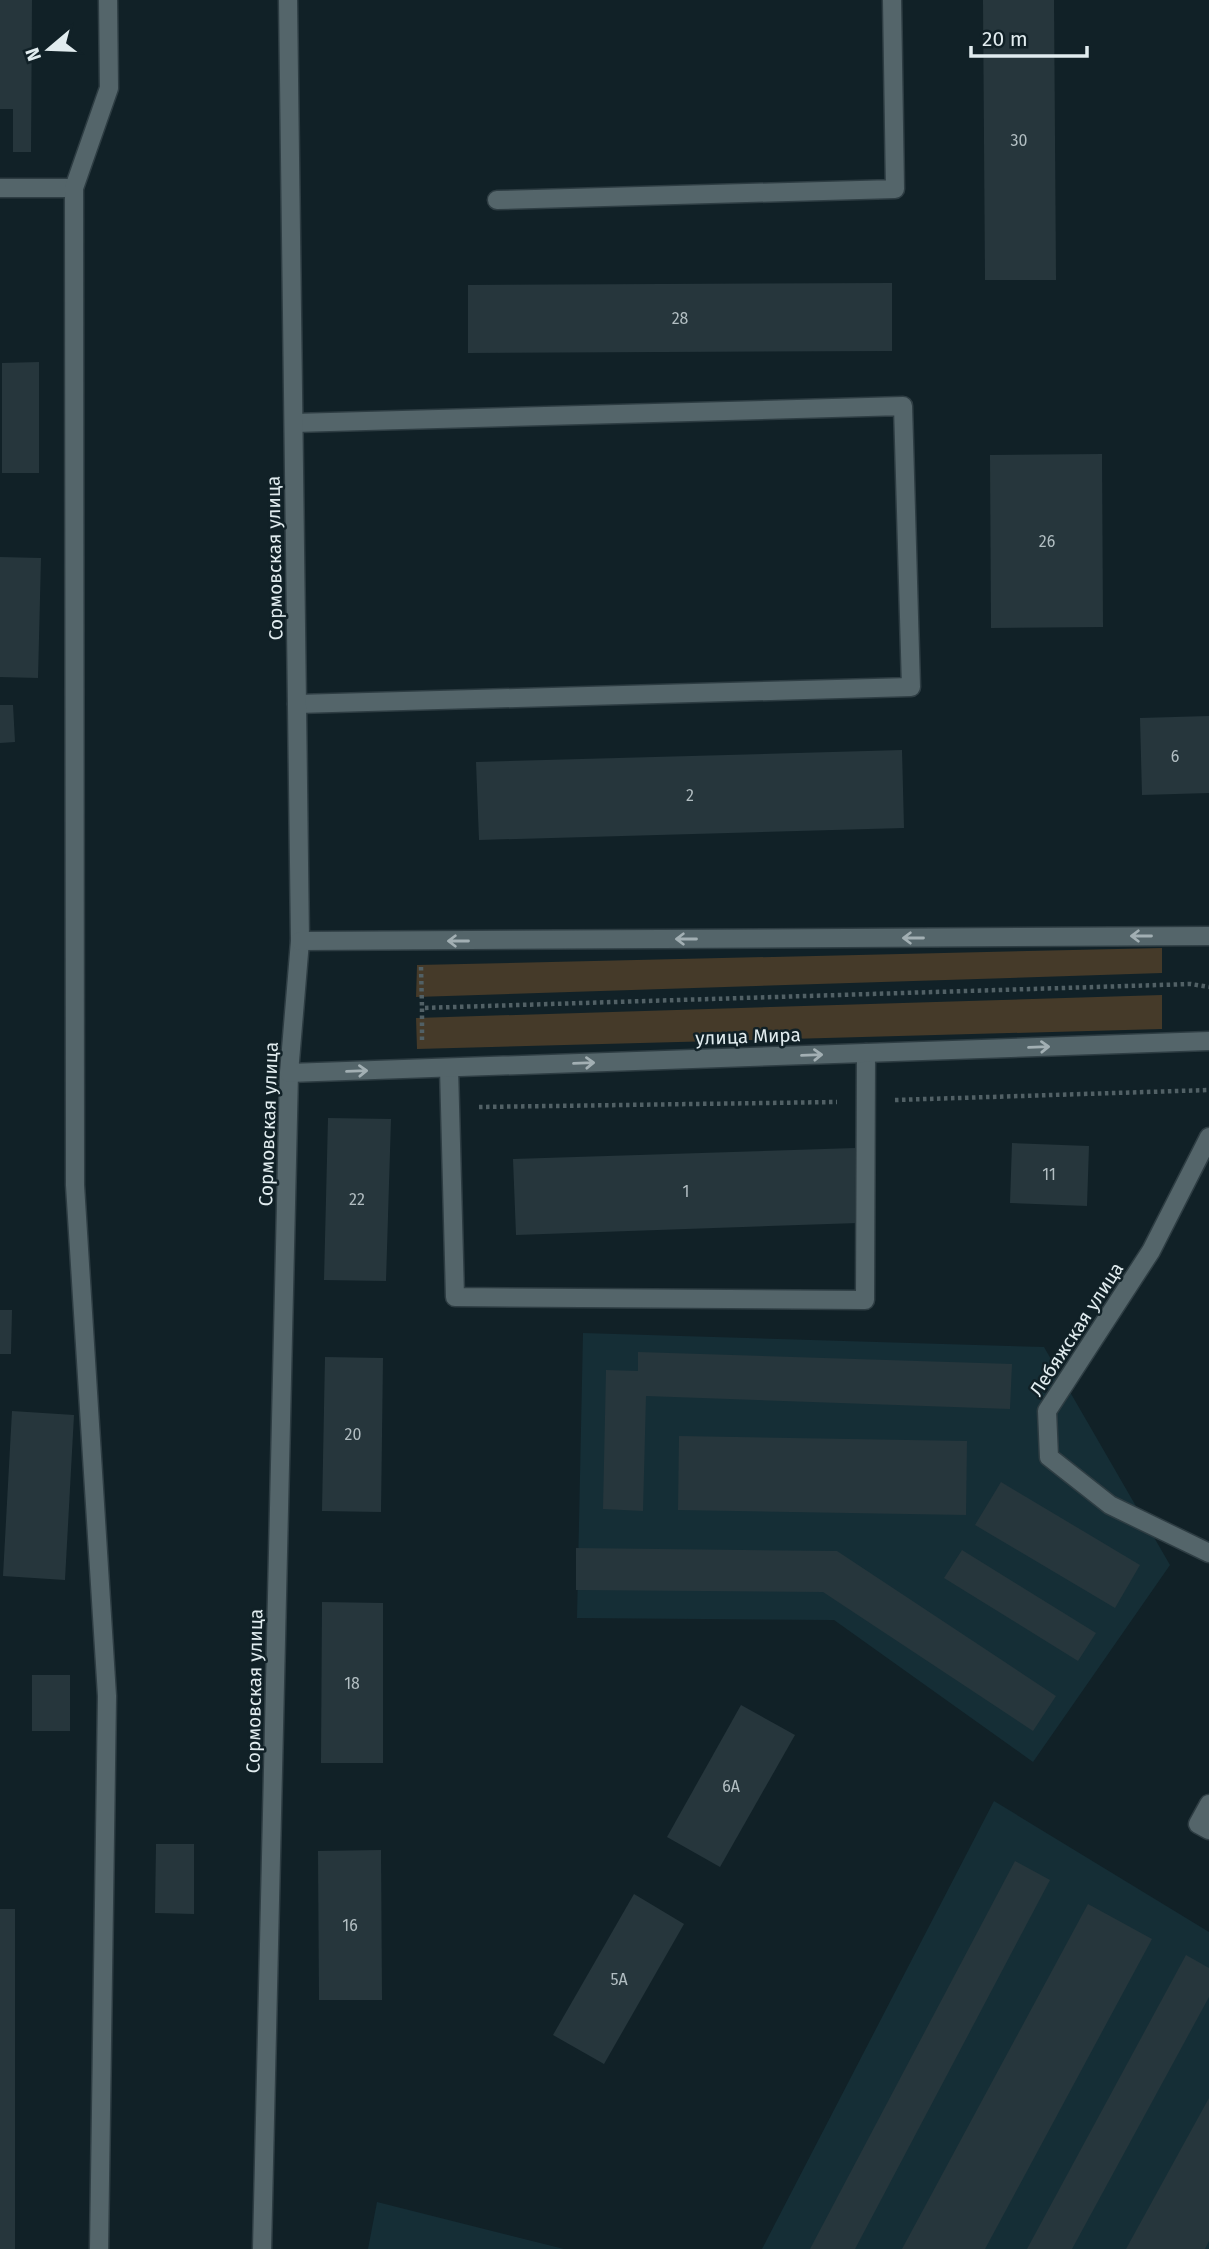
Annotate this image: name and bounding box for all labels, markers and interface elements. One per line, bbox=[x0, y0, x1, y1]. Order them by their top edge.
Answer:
north arrow bbox=[14, 14, 84, 84]
scale bar bbox=[971, 14, 1086, 58]
text: 20 m bbox=[982, 26, 1028, 52]
text: N bbox=[20, 45, 46, 64]
house number: 30 bbox=[1011, 131, 1028, 150]
house number: 28 bbox=[672, 309, 689, 328]
street label: Сормовская улица bbox=[262, 476, 287, 640]
house number: 26 bbox=[1039, 532, 1055, 551]
house number: 6 bbox=[1171, 747, 1179, 766]
house number: 2 bbox=[686, 786, 694, 805]
one-way arrow bbox=[1130, 929, 1153, 943]
one-way arrow bbox=[902, 931, 925, 945]
one-way arrow bbox=[675, 932, 698, 946]
one-way arrow bbox=[447, 934, 470, 948]
street label: улица Мира bbox=[695, 1023, 801, 1050]
one-way arrow bbox=[1027, 1040, 1050, 1054]
street label: Сормовская улица bbox=[254, 1041, 283, 1207]
one-way arrow bbox=[800, 1049, 823, 1062]
one-way arrow bbox=[572, 1057, 595, 1070]
one-way arrow bbox=[345, 1064, 368, 1078]
house number: 11 bbox=[1042, 1165, 1056, 1184]
house number: 1 bbox=[683, 1182, 689, 1201]
house number: 22 bbox=[349, 1190, 365, 1209]
street label: Лебяжская улица bbox=[1025, 1258, 1128, 1401]
house number: 20 bbox=[345, 1425, 361, 1444]
street label: Сормовская улица bbox=[242, 1609, 267, 1773]
house number: 18 bbox=[344, 1674, 360, 1693]
house number: 6А bbox=[722, 1777, 741, 1796]
house number: 16 bbox=[342, 1916, 358, 1935]
house number: 5А bbox=[610, 1970, 628, 1989]

